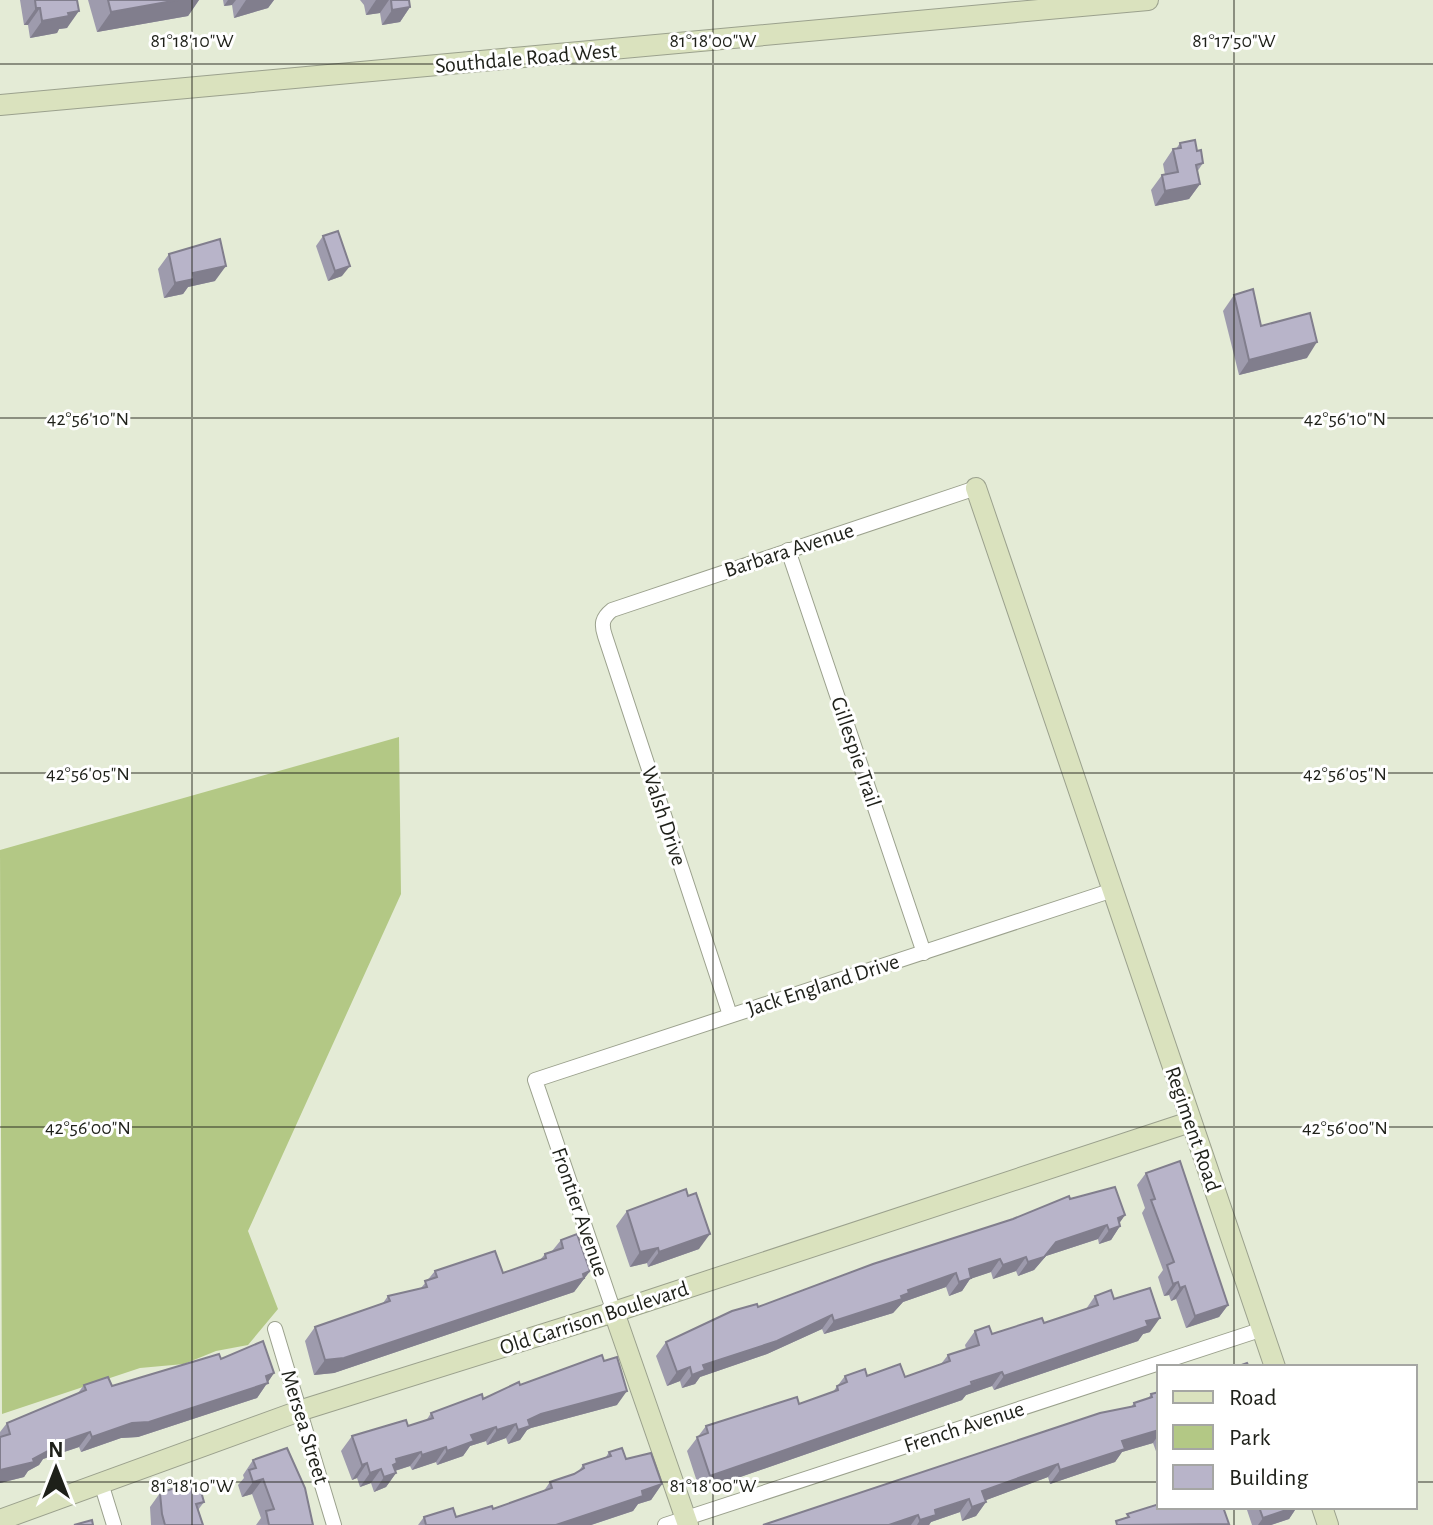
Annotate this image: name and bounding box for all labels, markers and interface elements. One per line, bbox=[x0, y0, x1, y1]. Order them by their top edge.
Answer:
text: 81°18'10"W bbox=[150, 31, 234, 51]
text: 81°18'00"W bbox=[670, 31, 757, 51]
text: 81°17'50"W bbox=[1192, 31, 1276, 51]
street label: Southdale Road West bbox=[434, 39, 618, 77]
text: 42°56'10"N bbox=[47, 409, 129, 429]
text: 42°56'10"N bbox=[1304, 409, 1386, 429]
street label: Barbara Avenue bbox=[721, 519, 857, 581]
street label: Gillespie Trail bbox=[827, 694, 885, 810]
text: 42°56'05"N bbox=[46, 764, 130, 784]
street label: Walsh Drive bbox=[638, 764, 690, 868]
text: 42°56'05"N bbox=[1303, 764, 1387, 784]
street label: Jack England Drive bbox=[744, 950, 902, 1020]
street label: Regiment Road bbox=[1161, 1064, 1225, 1194]
text: 42°56'00"N bbox=[45, 1118, 131, 1138]
text: 42°56'00"N bbox=[1302, 1118, 1388, 1138]
street label: Frontier Avenue bbox=[548, 1145, 612, 1279]
street label: Old Garrison Boulevard bbox=[497, 1277, 691, 1359]
legend bbox=[1157, 1365, 1417, 1509]
street label: Mersea Street bbox=[277, 1367, 333, 1487]
text: Road bbox=[1229, 1386, 1277, 1410]
street label: French Avenue bbox=[901, 1397, 1027, 1457]
text: Park bbox=[1229, 1426, 1270, 1450]
north arrow bbox=[16, 1429, 96, 1509]
text: N bbox=[48, 1439, 64, 1461]
text: Building bbox=[1229, 1466, 1308, 1490]
text: 81°18'10"W bbox=[150, 1476, 234, 1496]
text: 81°18'00"W bbox=[670, 1476, 757, 1496]

